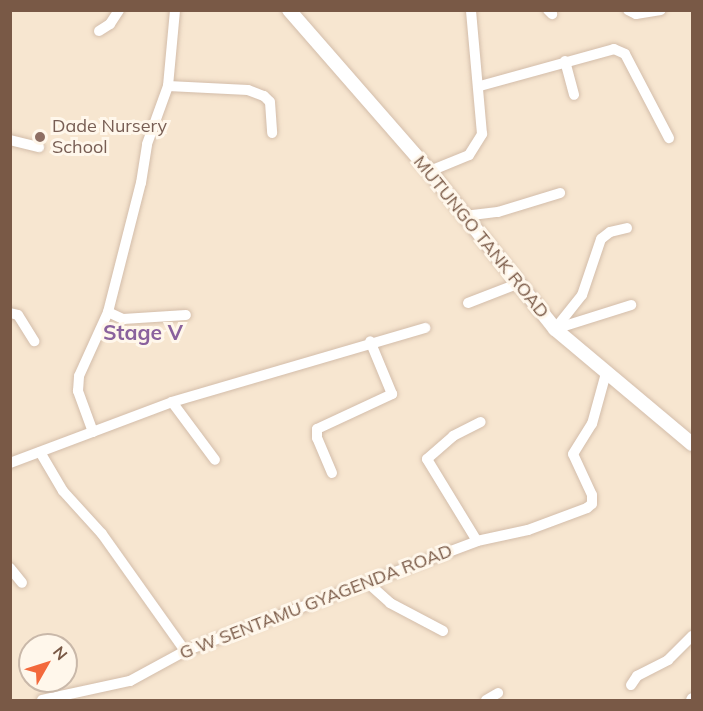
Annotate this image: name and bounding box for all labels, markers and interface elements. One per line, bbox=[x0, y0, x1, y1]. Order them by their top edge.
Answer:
place label: Dade Nursery School bbox=[52, 116, 167, 158]
marker: Dade Nursery School bbox=[33, 130, 47, 144]
street label: MUTUNGO TANK ROAD bbox=[409, 151, 553, 323]
district label: Stage V bbox=[103, 319, 183, 345]
street label: G W SENTAMU GYAGENDA ROAD bbox=[177, 540, 455, 664]
north arrow bbox=[18, 633, 78, 693]
text: N bbox=[49, 642, 72, 664]

